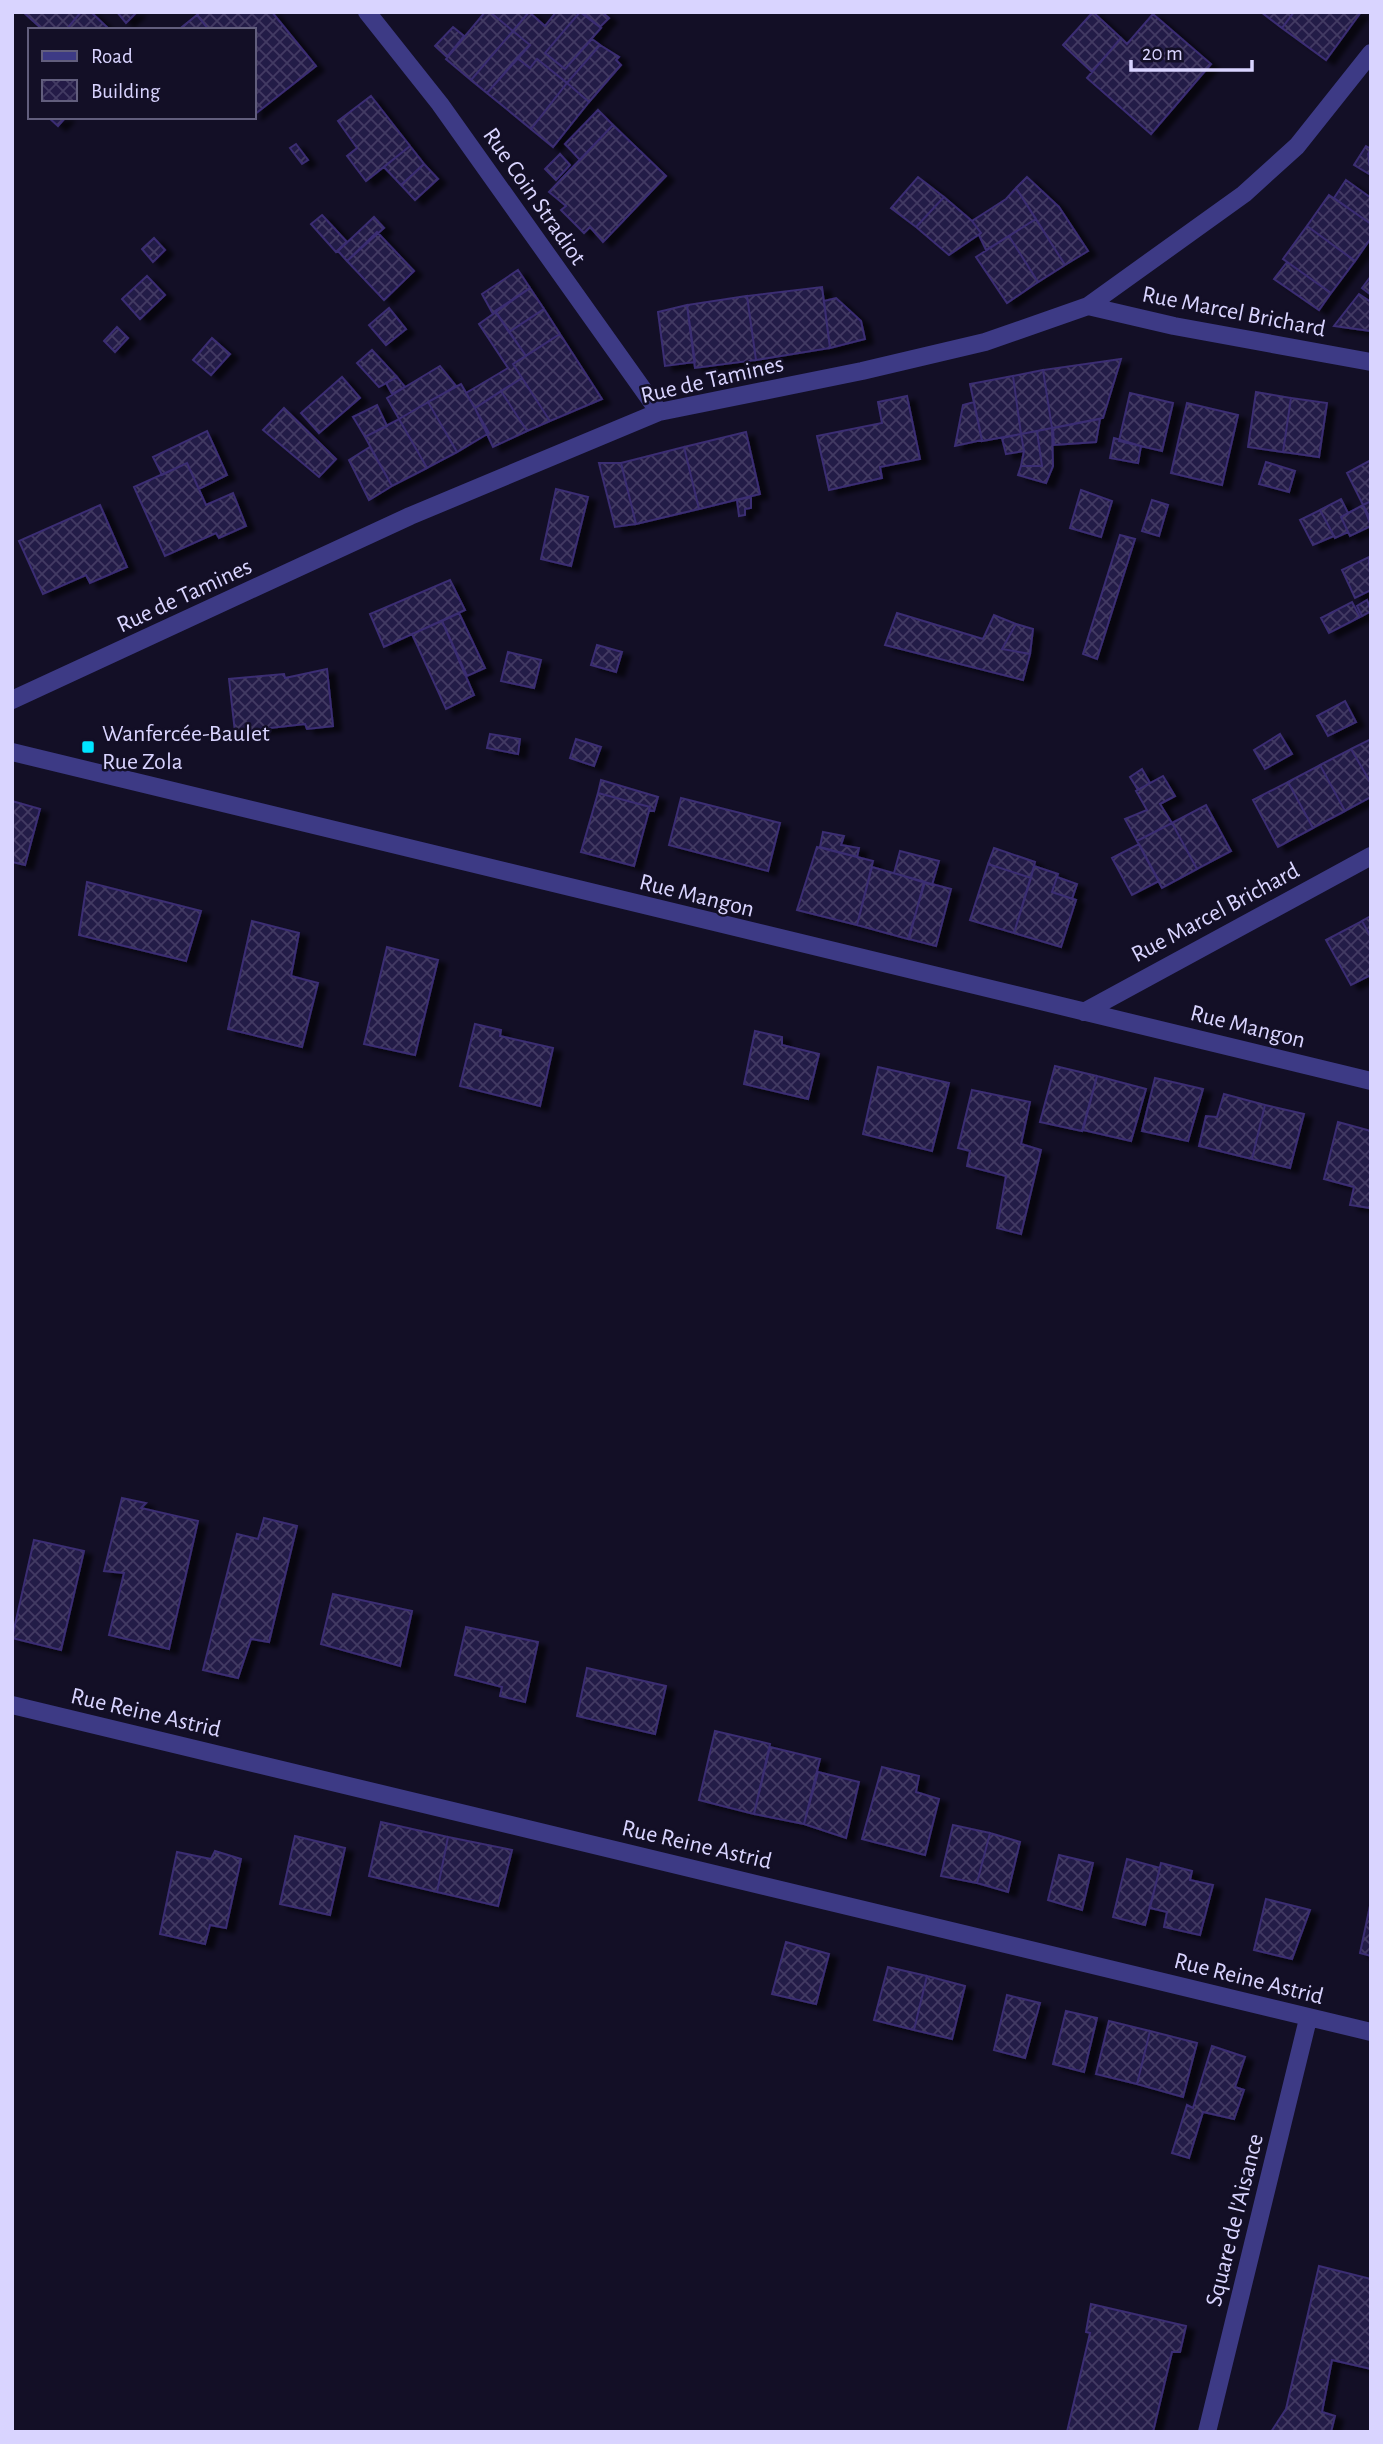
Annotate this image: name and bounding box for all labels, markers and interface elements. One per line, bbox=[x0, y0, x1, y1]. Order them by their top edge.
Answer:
legend bbox=[28, 28, 256, 119]
scale bar bbox=[1131, 28, 1252, 72]
text: 20 m bbox=[1142, 43, 1183, 64]
text: Road bbox=[91, 46, 133, 67]
text: Building bbox=[91, 81, 161, 102]
street label: Rue Coin Stradiot bbox=[478, 124, 590, 270]
street label: Rue Marcel Brichard bbox=[1140, 282, 1328, 342]
street label: Rue de Tamines bbox=[638, 352, 786, 408]
street label: Rue de Tamines bbox=[113, 554, 256, 638]
place label: Wanfercée-Baulet Rue Zola bbox=[102, 722, 270, 774]
marker: Wanfercée-Baulet Rue Zola bbox=[80, 739, 96, 755]
street label: Rue Marcel Brichard bbox=[1128, 859, 1303, 967]
street label: Rue Mangon bbox=[637, 870, 757, 922]
street label: Rue Mangon bbox=[1188, 1001, 1308, 1053]
street label: Rue Reine Astrid bbox=[68, 1684, 223, 1742]
street label: Rue Reine Astrid bbox=[619, 1816, 774, 1874]
street label: Rue Reine Astrid bbox=[1172, 1949, 1326, 2009]
street label: Square de l'Aisance bbox=[1202, 2131, 1268, 2309]

